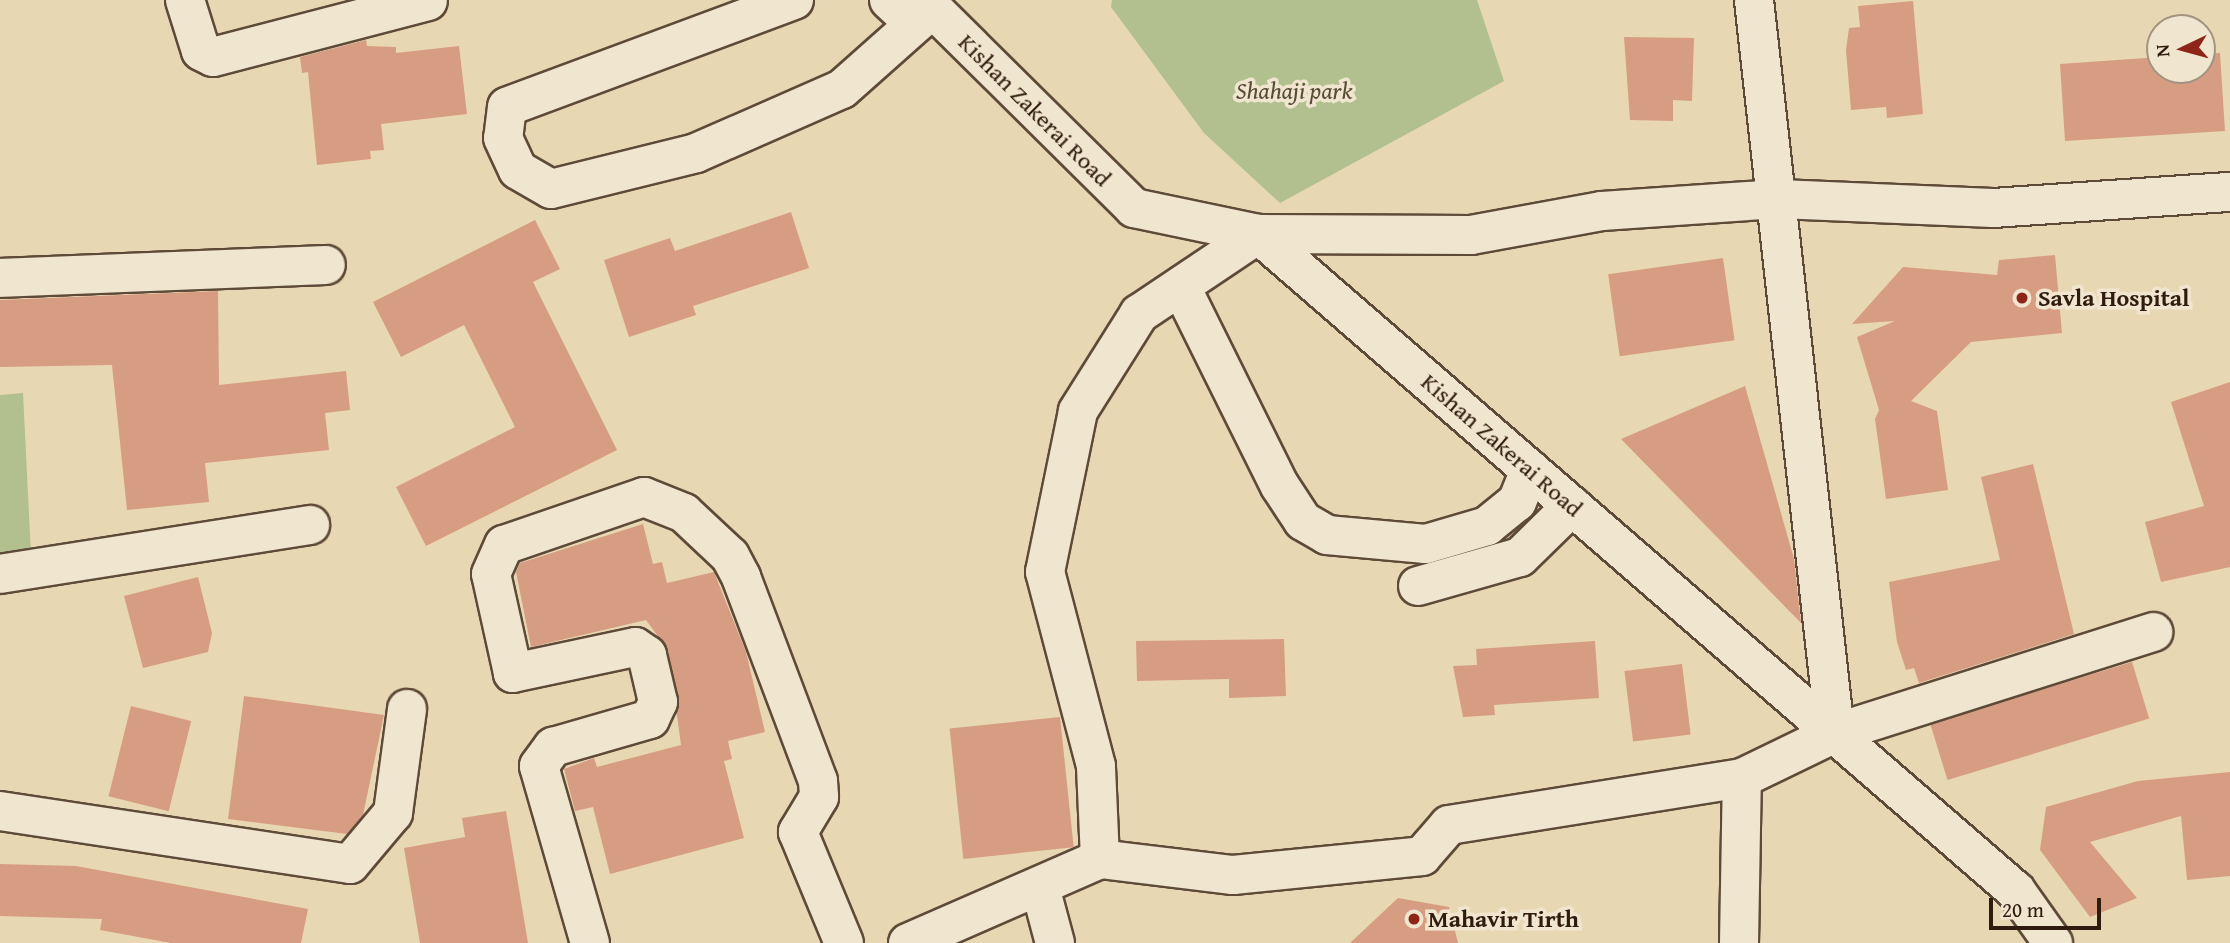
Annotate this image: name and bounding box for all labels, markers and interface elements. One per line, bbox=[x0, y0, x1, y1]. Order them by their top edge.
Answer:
north arrow bbox=[2146, 14, 2216, 84]
street label: Kishan Zakerai Road bbox=[953, 28, 1117, 192]
text: N bbox=[2148, 43, 2177, 58]
park label: Shahaji park bbox=[1236, 77, 1352, 105]
place label: Savla Hospital bbox=[2038, 284, 2190, 312]
marker: Savla Hospital bbox=[2012, 288, 2032, 308]
street label: Kishan Zakerai Road bbox=[1415, 367, 1589, 523]
scale bar bbox=[1992, 884, 2104, 928]
text: 20 m bbox=[2002, 894, 2044, 925]
place label: Mahavir Tirth bbox=[1428, 905, 1579, 933]
marker: Mahavir Tirth bbox=[1406, 911, 1422, 927]

